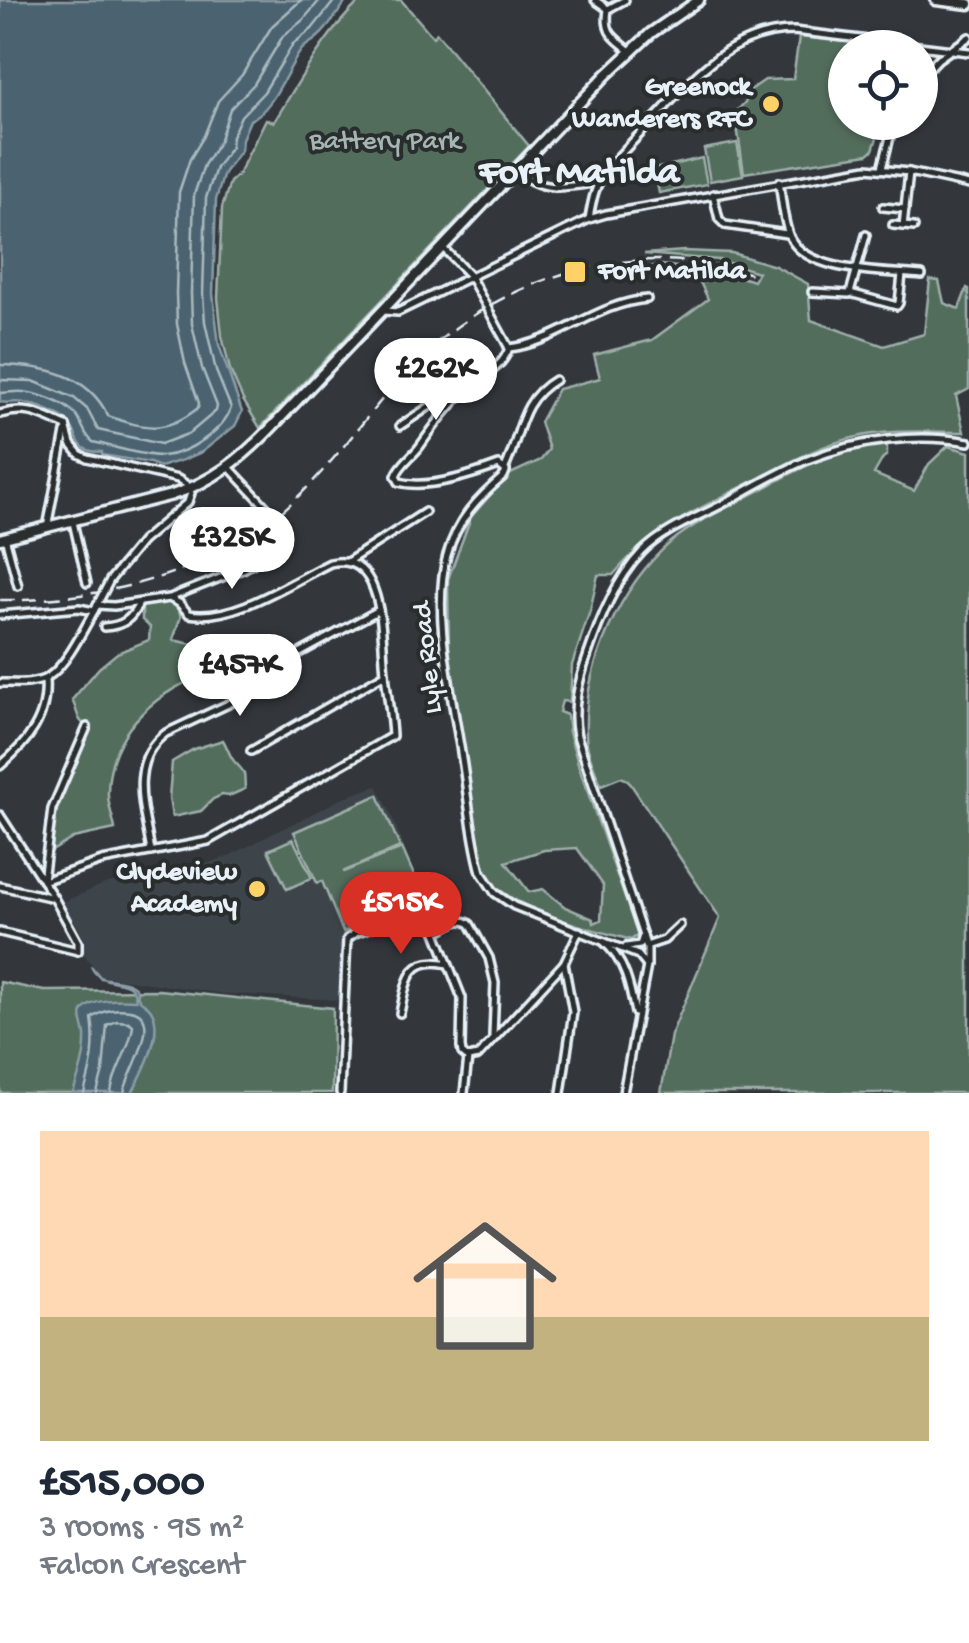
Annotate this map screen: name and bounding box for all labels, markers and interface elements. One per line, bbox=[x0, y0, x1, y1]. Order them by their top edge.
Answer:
map controls bbox=[828, 30, 938, 140]
button: locate bbox=[828, 30, 938, 140]
place label: Greenock Wanderers RFC bbox=[571, 72, 755, 137]
marker: Greenock Wanderers RFC bbox=[760, 93, 782, 115]
park label: Battery Park bbox=[309, 126, 463, 159]
district label: Fort Matilda bbox=[478, 152, 681, 196]
place label: Fort Matilda bbox=[597, 256, 747, 289]
marker: Fort Matilda bbox=[562, 259, 588, 285]
pin: £262K bbox=[366, 338, 506, 423]
text: £262K bbox=[396, 351, 476, 389]
pin: £325K bbox=[162, 507, 302, 592]
text: £325K bbox=[192, 520, 272, 558]
street label: Lyle Road bbox=[406, 598, 451, 716]
pin: £457K bbox=[170, 634, 310, 719]
text: £457K bbox=[200, 647, 280, 685]
place label: Clydeview Academy bbox=[116, 857, 237, 922]
pin: £515K bbox=[331, 872, 471, 957]
marker: Clydeview Academy bbox=[246, 878, 268, 900]
text: £515K bbox=[362, 885, 440, 923]
icon: home bbox=[395, 1196, 575, 1376]
text: £515,000 bbox=[40, 1461, 205, 1510]
text: 3 rooms · 95 m² bbox=[40, 1510, 244, 1548]
text: Falcon Crescent bbox=[40, 1548, 244, 1586]

